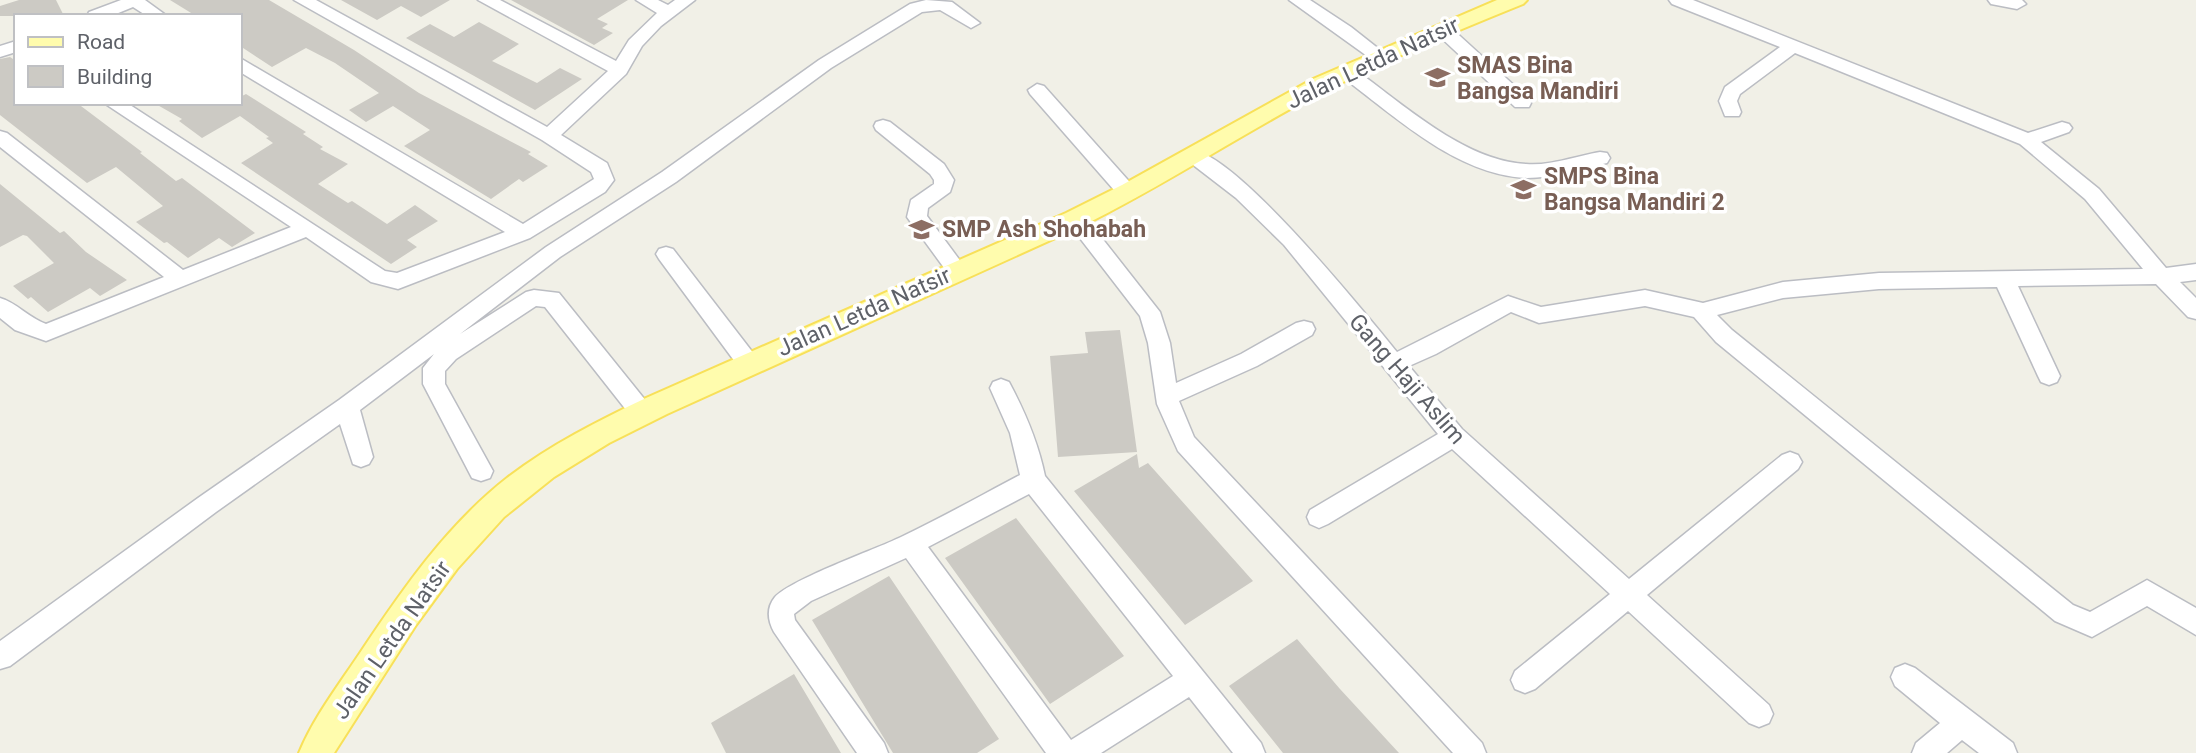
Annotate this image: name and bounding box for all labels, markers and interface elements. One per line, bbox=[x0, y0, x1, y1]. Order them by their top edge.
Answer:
street label: Jalan Letda Natsir bbox=[1283, 11, 1463, 115]
legend bbox=[14, 14, 242, 105]
text: Road bbox=[77, 30, 125, 54]
place label: SMAS Bina Bangsa Mandiri bbox=[1457, 52, 1619, 105]
school or university icon: SMAS Bina Bangsa Mandiri bbox=[1423, 64, 1451, 92]
text: Building bbox=[77, 65, 152, 89]
place label: SMPS Bina Bangsa Mandiri 2 bbox=[1544, 163, 1725, 216]
school or university icon: SMPS Bina Bangsa Mandiri 2 bbox=[1510, 175, 1538, 203]
school or university icon: SMP Ash Shohabah bbox=[908, 215, 936, 243]
place label: SMP Ash Shohabah bbox=[942, 216, 1146, 243]
street label: Jalan Letda Natsir bbox=[773, 262, 955, 362]
street label: Gang Haji Aslim bbox=[1343, 308, 1471, 450]
street label: Jalan Letda Natsir bbox=[327, 556, 457, 724]

